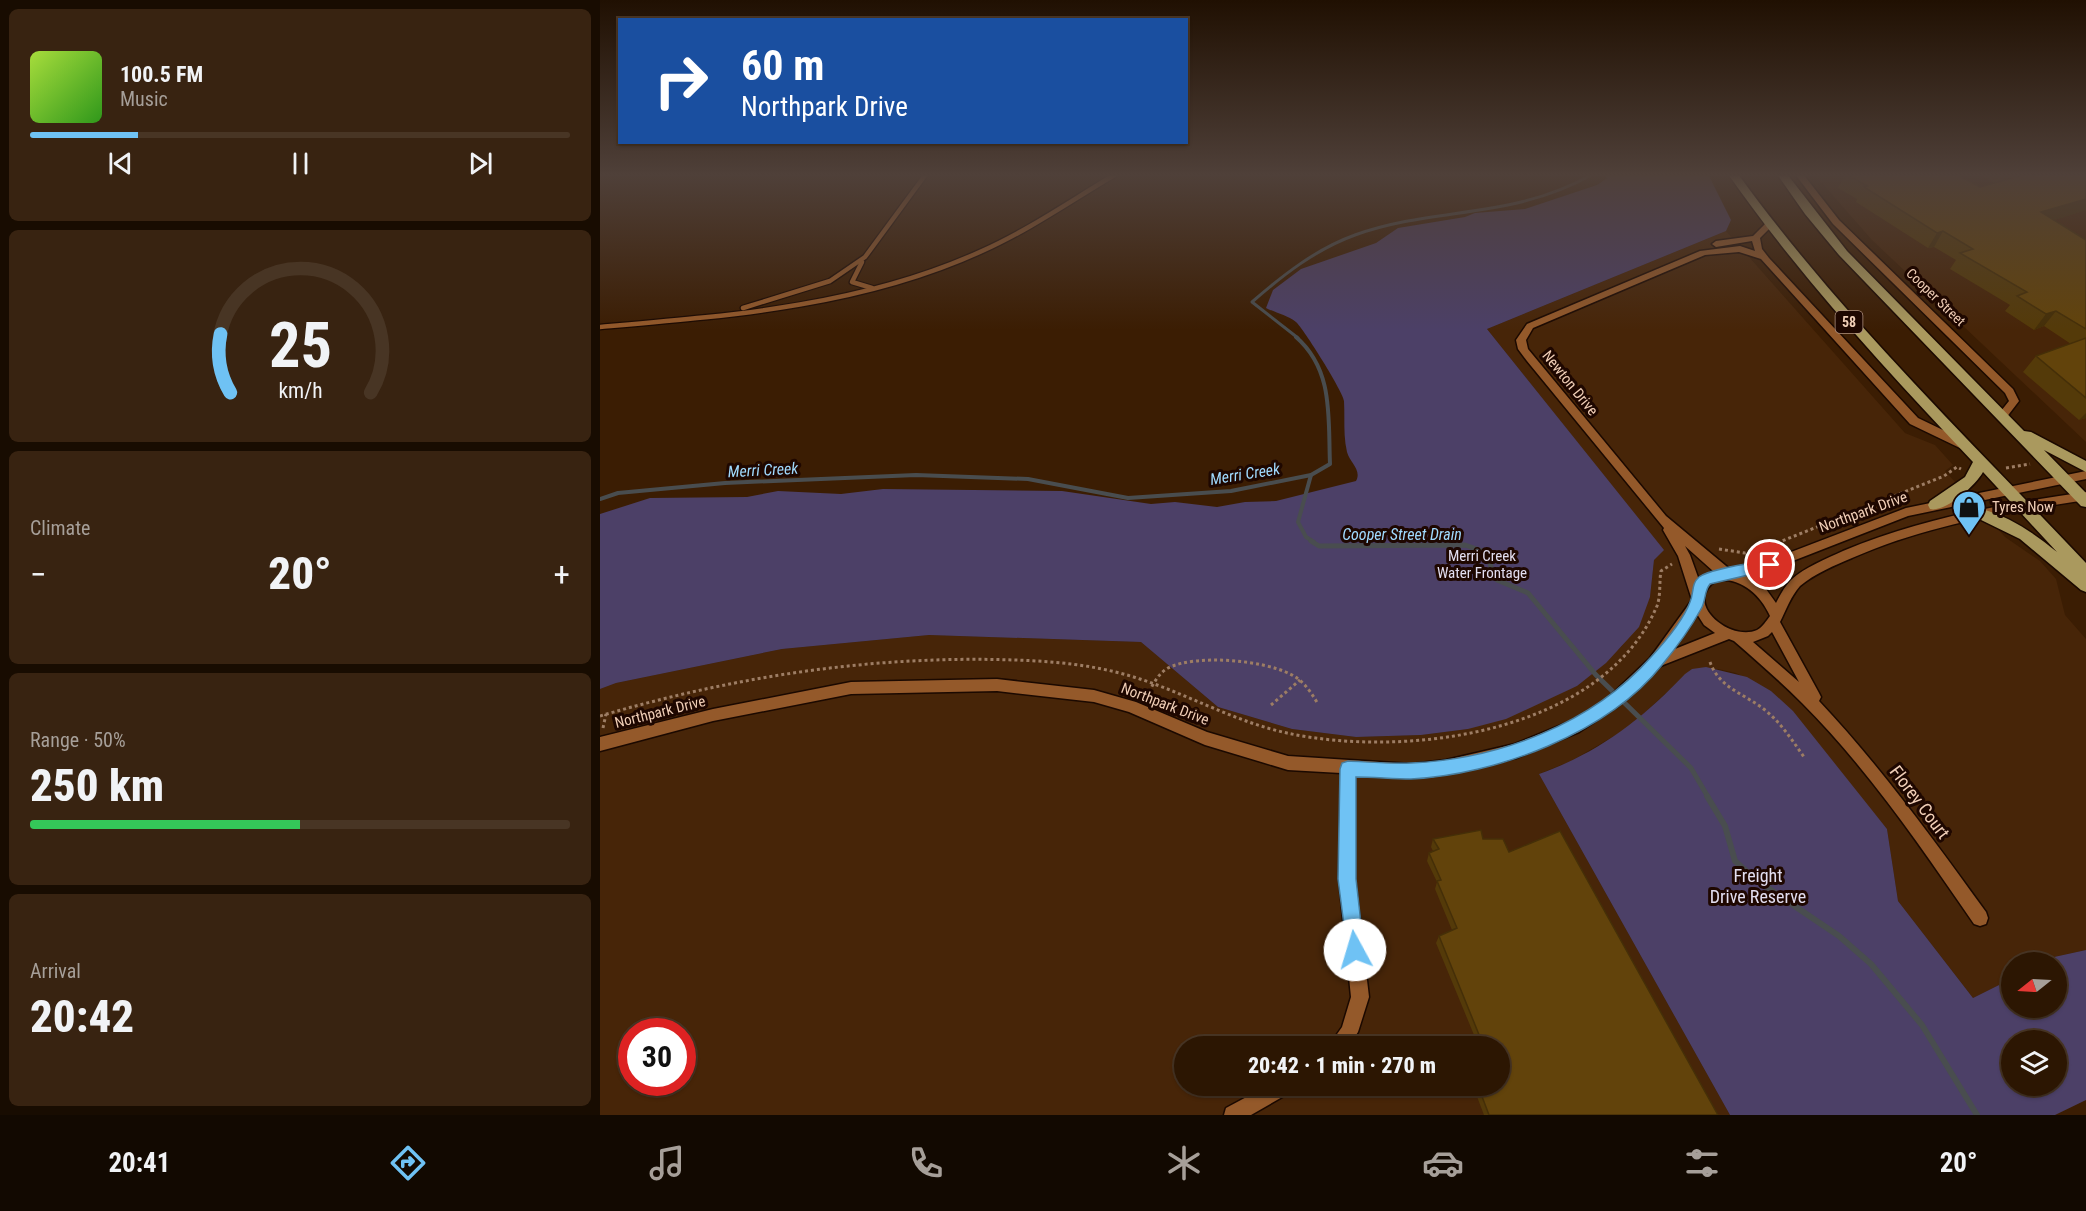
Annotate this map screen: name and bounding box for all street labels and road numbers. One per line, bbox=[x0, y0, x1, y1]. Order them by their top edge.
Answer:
street label: Cooper Street bbox=[1903, 265, 1969, 329]
road number: 58 bbox=[1836, 311, 1862, 333]
street label: Newton Drive bbox=[1538, 347, 1602, 419]
street label: Northpark Drive bbox=[1816, 488, 1910, 536]
street label: Northpark Drive bbox=[1118, 679, 1212, 729]
street label: Northpark Drive bbox=[613, 692, 707, 732]
street label: Florey Court bbox=[1886, 761, 1954, 843]

